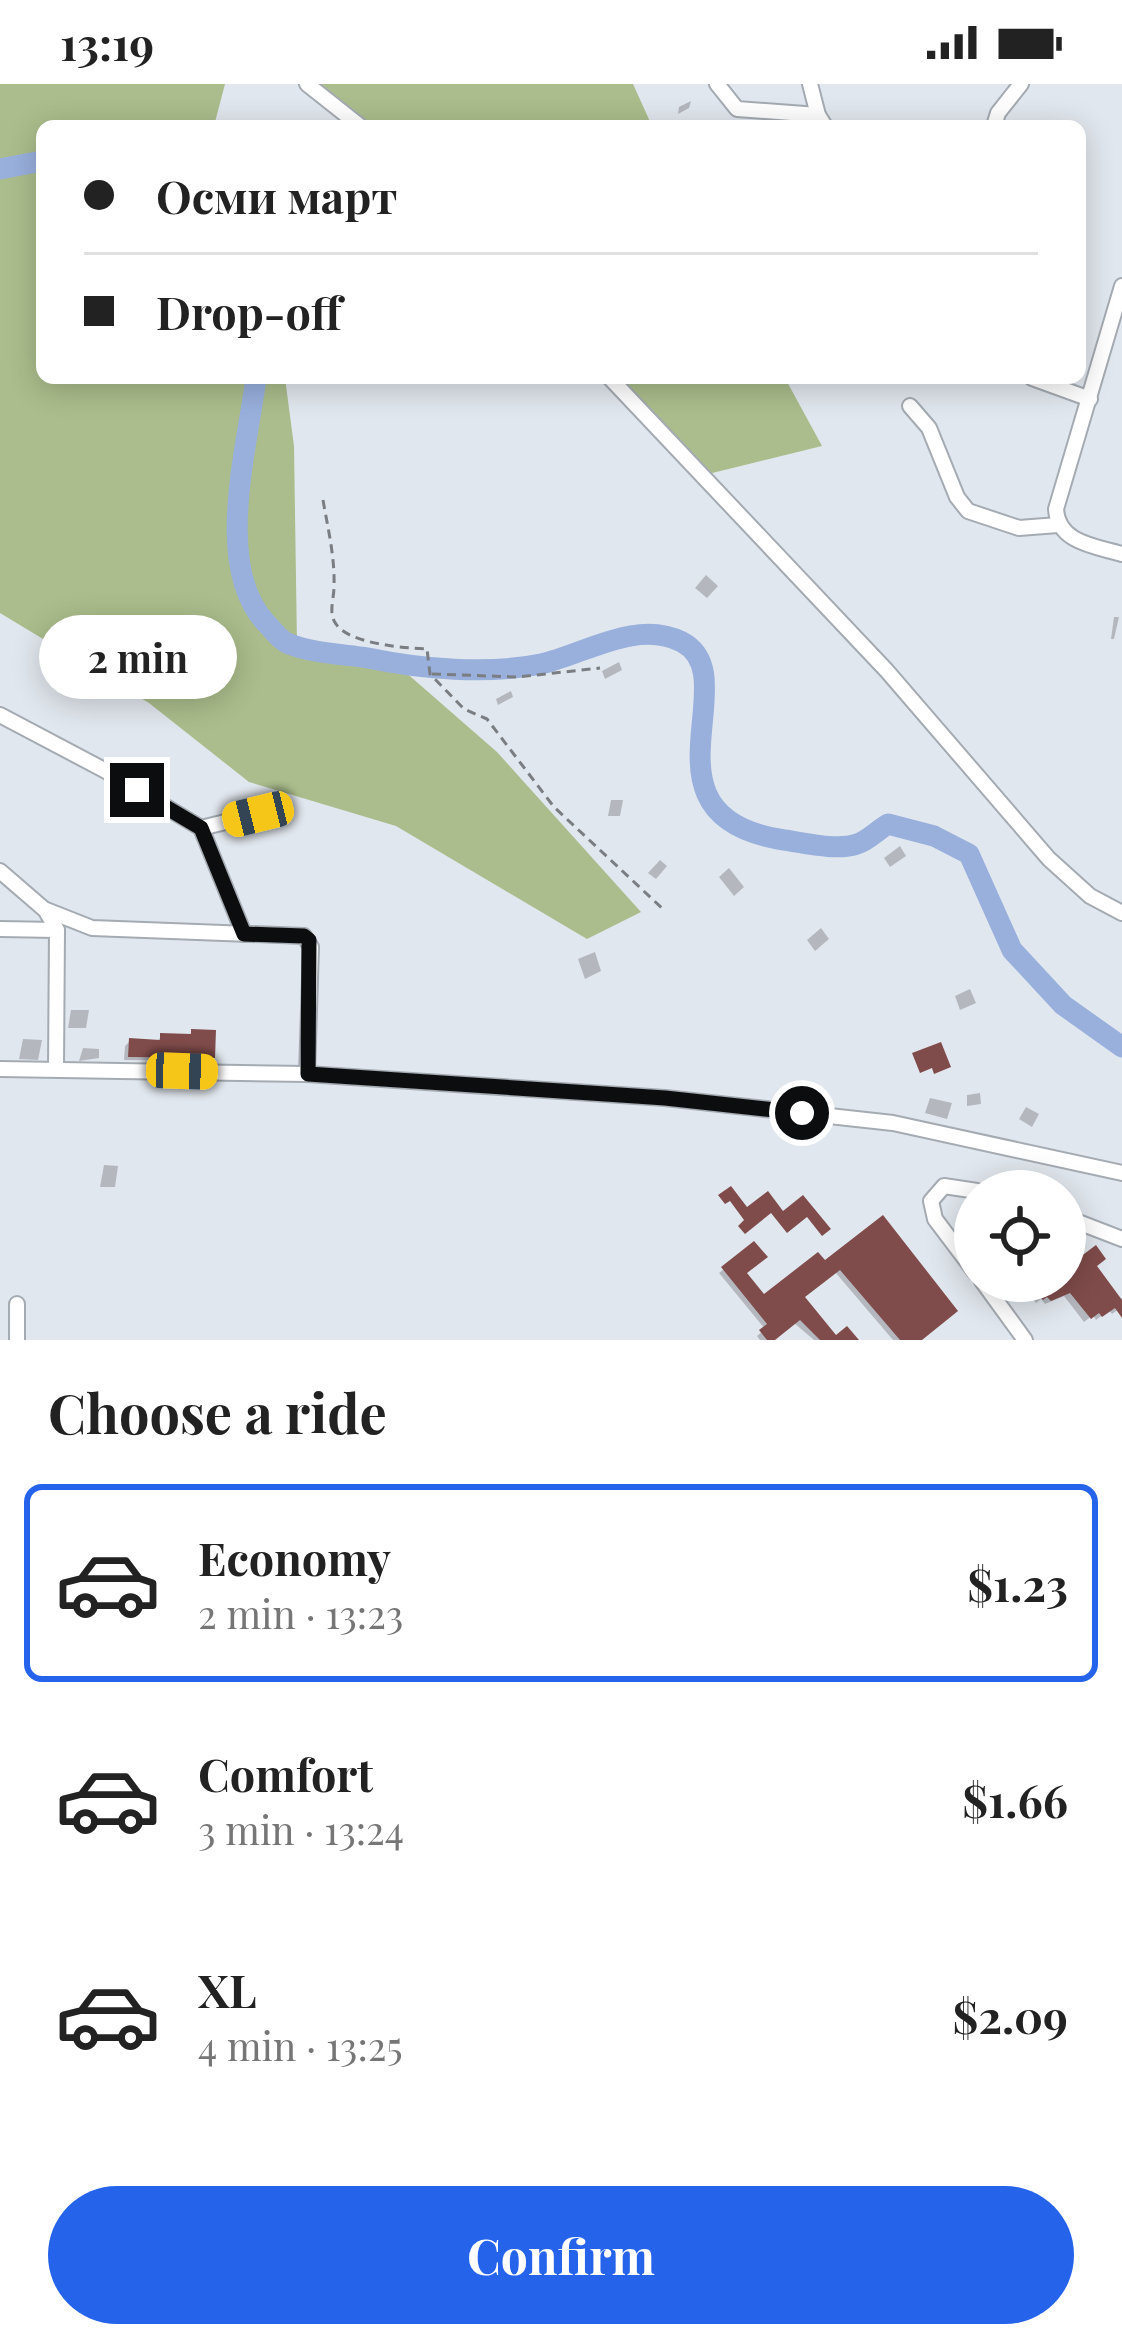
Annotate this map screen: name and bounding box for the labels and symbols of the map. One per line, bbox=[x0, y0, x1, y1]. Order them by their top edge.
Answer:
callout: 2 min bbox=[38, 616, 236, 700]
route end bbox=[110, 763, 164, 817]
car bbox=[219, 788, 297, 840]
car bbox=[145, 1052, 219, 1090]
route start bbox=[775, 1086, 829, 1140]

